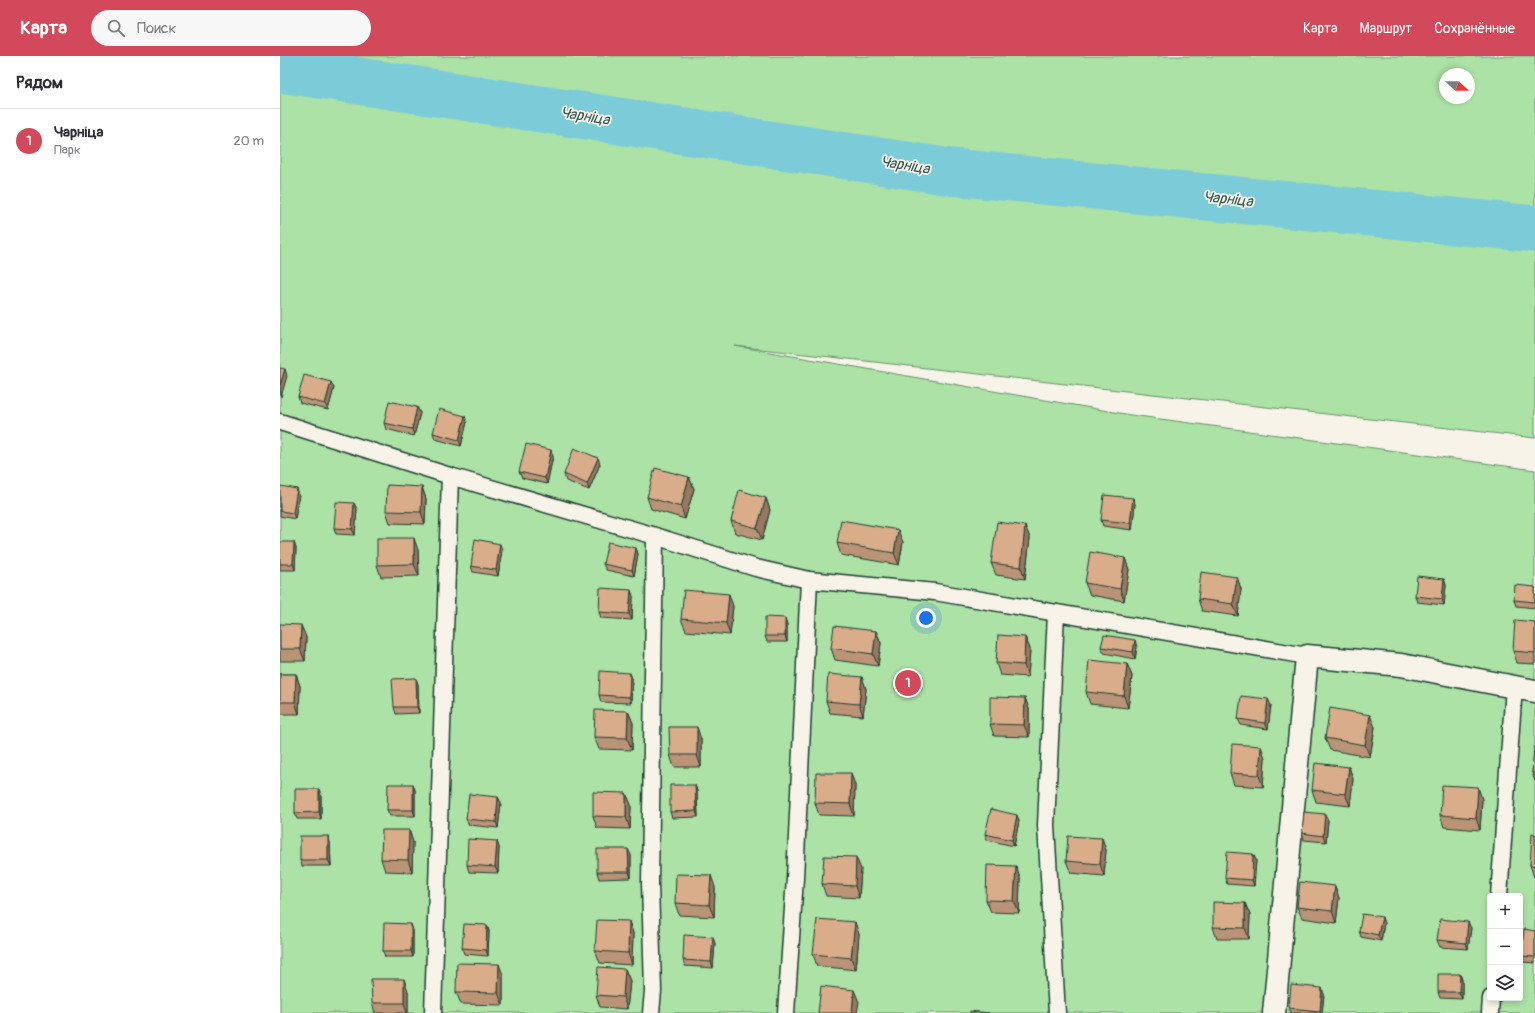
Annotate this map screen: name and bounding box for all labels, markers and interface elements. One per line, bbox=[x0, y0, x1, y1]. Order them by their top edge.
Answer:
search box bbox=[91, 10, 371, 46]
text: Карта bbox=[20, 16, 67, 40]
icon: search bbox=[105, 17, 127, 39]
text: Поиск bbox=[137, 19, 176, 38]
text: Карта bbox=[1303, 20, 1338, 37]
text: Маршрут bbox=[1360, 20, 1412, 37]
text: Сохранённые bbox=[1434, 20, 1515, 37]
north arrow bbox=[1439, 68, 1475, 104]
text: Рядом bbox=[16, 72, 63, 93]
water label: Чарніца bbox=[559, 103, 612, 130]
text: Чарніца bbox=[54, 123, 104, 142]
text: 1 bbox=[26, 133, 32, 149]
text: 20 m bbox=[233, 133, 264, 149]
text: Парк bbox=[54, 142, 81, 158]
water label: Чарніца bbox=[879, 152, 932, 179]
water label: Чарніца bbox=[1202, 187, 1255, 212]
your location bbox=[916, 608, 936, 628]
pin: 1 bbox=[895, 668, 921, 698]
map controls bbox=[1487, 893, 1523, 1001]
button: + bbox=[1487, 893, 1523, 929]
button: − bbox=[1487, 929, 1523, 965]
button: layers bbox=[1487, 965, 1523, 1001]

